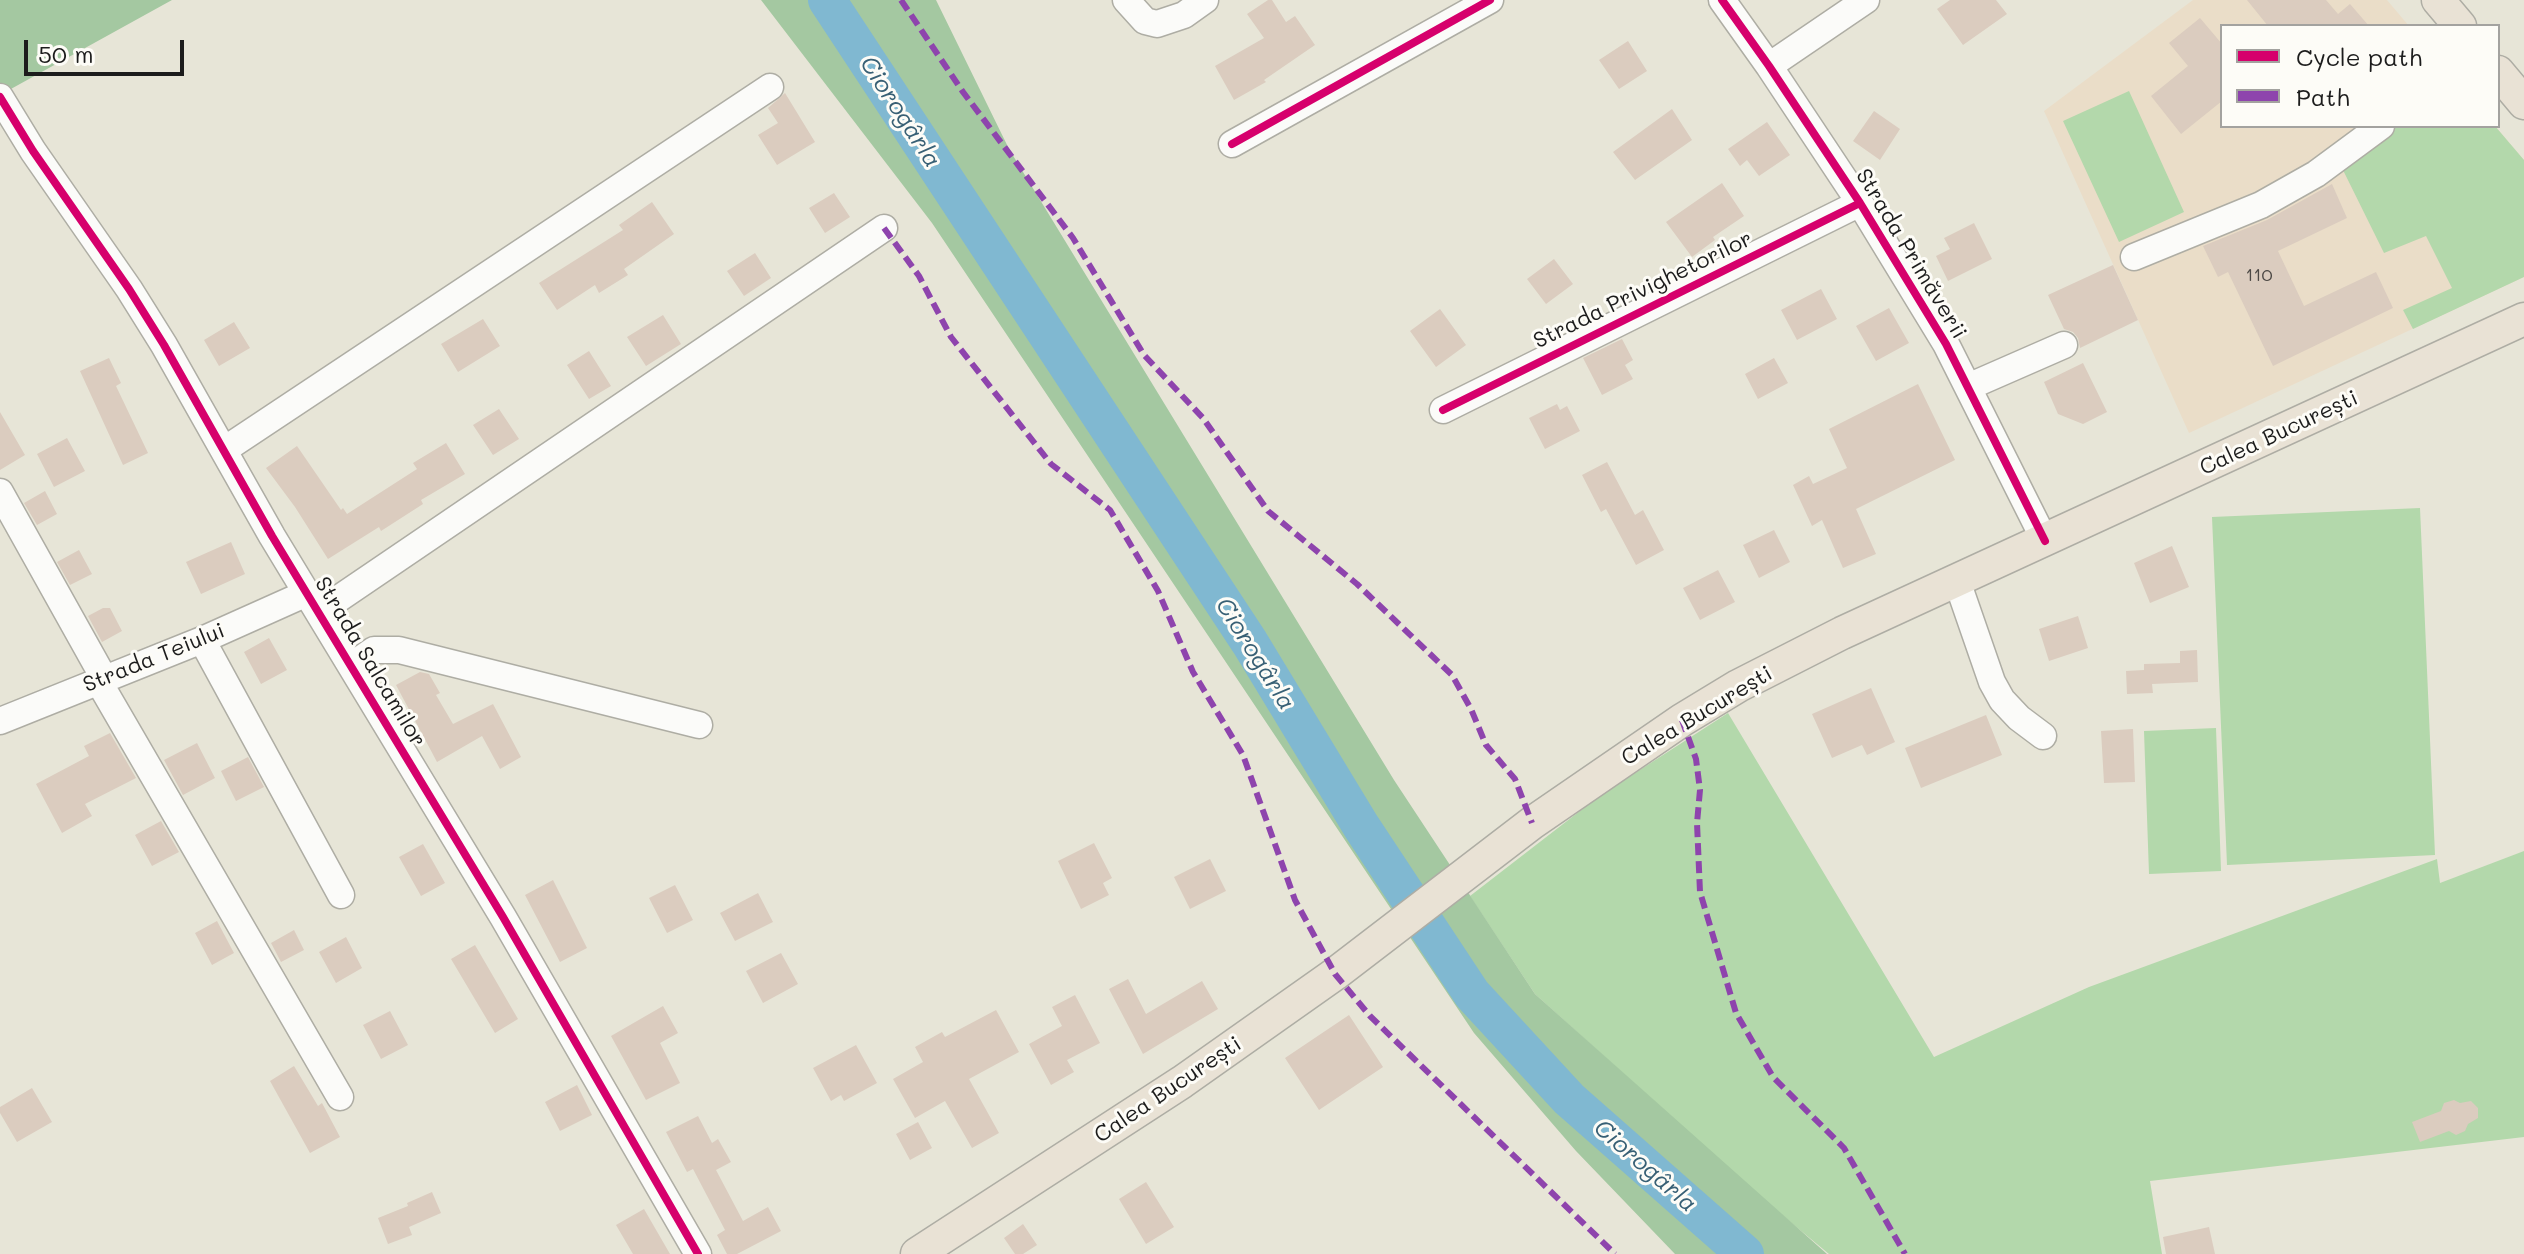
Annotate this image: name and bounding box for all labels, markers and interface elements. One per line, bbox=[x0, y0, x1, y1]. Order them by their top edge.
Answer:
scale bar bbox=[28, 24, 188, 74]
legend bbox=[2220, 24, 2500, 128]
text: 50 m bbox=[38, 38, 94, 69]
text: Cycle path bbox=[2296, 41, 2422, 72]
water label: Ciorogârla bbox=[853, 51, 947, 173]
text: Path bbox=[2296, 81, 2350, 112]
street label: Strada Primăverii bbox=[1850, 164, 1972, 344]
street label: Strada Privighetorilor bbox=[1529, 226, 1757, 354]
house number: 110 bbox=[2245, 264, 2273, 286]
street label: Calea București bbox=[2196, 385, 2362, 481]
street label: Strada Salcamilor bbox=[309, 572, 431, 752]
water label: Ciorogârla bbox=[1209, 593, 1301, 715]
street label: Strada Teiului bbox=[79, 618, 229, 698]
street label: Calea București bbox=[1617, 660, 1777, 772]
street label: Calea București bbox=[1089, 1031, 1247, 1149]
water label: Ciorogârla bbox=[1588, 1114, 1702, 1218]

